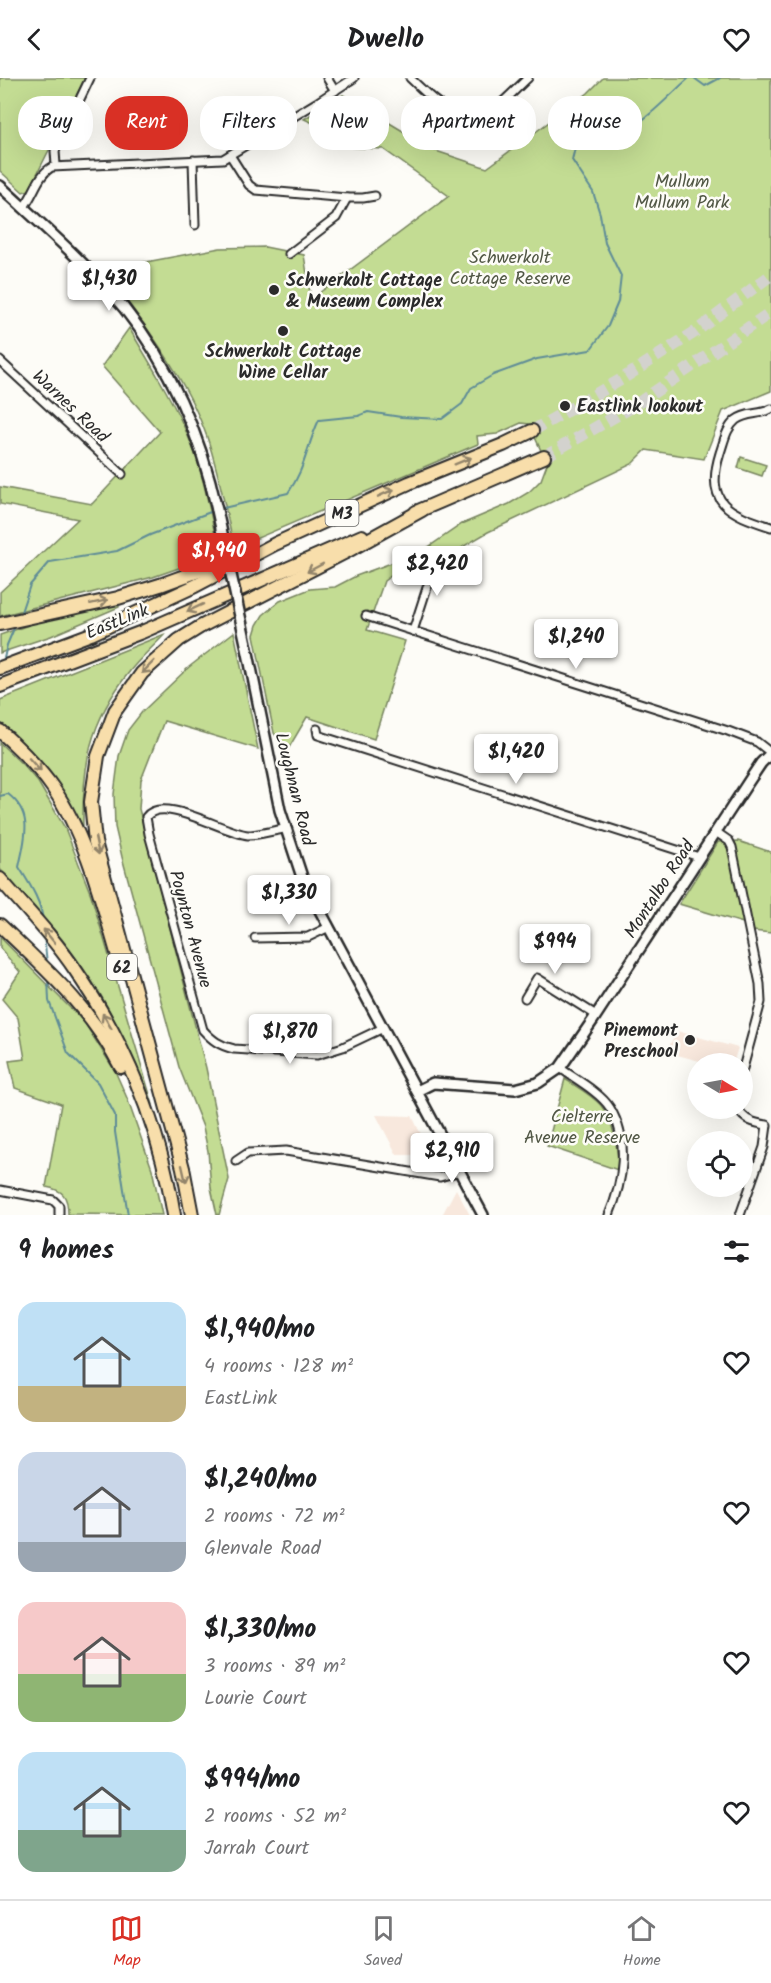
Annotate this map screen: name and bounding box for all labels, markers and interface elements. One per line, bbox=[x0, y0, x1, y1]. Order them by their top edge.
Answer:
text: Dwello bbox=[347, 18, 424, 61]
icon: back bbox=[18, 23, 51, 56]
icon: heart bbox=[720, 23, 753, 56]
chip: Buy bbox=[18, 96, 93, 150]
chip: Rent bbox=[105, 96, 188, 150]
chip: Filters bbox=[200, 96, 297, 150]
chip: New bbox=[309, 96, 389, 150]
chip: Apartment bbox=[401, 96, 536, 150]
chip: House bbox=[548, 96, 642, 150]
park label: Mullum Mullum Park bbox=[635, 168, 730, 218]
park label: Schwerkolt Cottage Reserve bbox=[449, 244, 571, 294]
pin: $1,430 bbox=[60, 261, 158, 312]
text: $1,430 bbox=[81, 264, 137, 296]
place label: Schwerkolt Cottage & Museum Complex bbox=[286, 267, 443, 317]
marker: Schwerkolt Cottage & Museum Complex bbox=[267, 283, 281, 297]
marker: Schwerkolt Cottage Wine Cellar bbox=[276, 324, 290, 338]
place label: Schwerkolt Cottage Wine Cellar bbox=[205, 338, 361, 388]
street label: Warnes Road bbox=[25, 363, 116, 452]
place label: Eastlink lookout bbox=[577, 393, 704, 422]
marker: Eastlink lookout bbox=[558, 399, 572, 413]
one-way arrow bbox=[453, 455, 472, 466]
one-way arrow bbox=[376, 487, 394, 499]
road number: M3 bbox=[326, 500, 358, 526]
pin: $1,940 bbox=[170, 533, 268, 584]
text: $1,940 bbox=[192, 536, 246, 568]
pin: $2,420 bbox=[388, 546, 486, 597]
text: $2,420 bbox=[406, 549, 468, 581]
one-way arrow bbox=[307, 563, 325, 575]
one-way arrow bbox=[89, 595, 108, 607]
street label: EastLink bbox=[82, 596, 154, 648]
one-way arrow bbox=[186, 603, 204, 614]
pin: $1,240 bbox=[527, 619, 625, 670]
text: $1,240 bbox=[548, 622, 604, 654]
one-way arrow bbox=[141, 659, 155, 674]
street label: Loughnan Road bbox=[265, 730, 322, 850]
pin: $1,420 bbox=[467, 734, 565, 785]
text: $1,420 bbox=[488, 737, 544, 769]
one-way arrow bbox=[28, 757, 42, 772]
street label: Montalbo Road bbox=[617, 834, 704, 945]
one-way arrow bbox=[91, 837, 103, 856]
street label: Poynton Avenue bbox=[160, 867, 219, 992]
pin: $1,330 bbox=[240, 875, 338, 926]
text: $1,330 bbox=[261, 878, 317, 910]
pin: $994 bbox=[519, 924, 591, 975]
text: $994 bbox=[534, 927, 576, 959]
one-way arrow bbox=[42, 928, 55, 944]
road number: 62 bbox=[107, 954, 137, 980]
one-way arrow bbox=[101, 1013, 113, 1030]
pin: $1,870 bbox=[241, 1014, 339, 1065]
text: $1,870 bbox=[263, 1017, 317, 1049]
place label: Pinemont Preschool bbox=[604, 1017, 679, 1067]
marker: Pinemont Preschool bbox=[683, 1033, 697, 1047]
north arrow bbox=[687, 1053, 753, 1119]
map controls bbox=[687, 1053, 753, 1197]
park label: Cielterre Avenue Reserve bbox=[524, 1103, 640, 1153]
button: locate bbox=[687, 1131, 753, 1197]
pin: $2,910 bbox=[403, 1133, 501, 1184]
text: $2,910 bbox=[424, 1136, 480, 1168]
one-way arrow bbox=[179, 1164, 191, 1183]
text: 9 homes bbox=[18, 1230, 114, 1272]
icon: filters bbox=[720, 1235, 753, 1268]
text: $1,940/mo bbox=[204, 1309, 315, 1351]
icon: home bbox=[66, 1326, 138, 1398]
icon: heart bbox=[720, 1346, 753, 1379]
text: 4 rooms · 128 m² bbox=[204, 1351, 353, 1383]
text: EastLink bbox=[204, 1383, 277, 1415]
text: $1,240/mo bbox=[204, 1459, 317, 1501]
icon: home bbox=[66, 1476, 138, 1548]
icon: heart bbox=[720, 1496, 753, 1529]
text: 2 rooms · 72 m² bbox=[204, 1501, 345, 1533]
text: Glenvale Road bbox=[204, 1533, 321, 1565]
text: $1,330/mo bbox=[204, 1609, 316, 1651]
icon: home bbox=[66, 1626, 138, 1698]
icon: heart bbox=[720, 1646, 753, 1679]
text: 3 rooms · 89 m² bbox=[204, 1651, 345, 1683]
text: Lourie Court bbox=[204, 1683, 307, 1715]
text: $994/mo bbox=[204, 1759, 300, 1801]
icon: home bbox=[66, 1776, 138, 1848]
icon: heart bbox=[720, 1796, 753, 1829]
text: 2 rooms · 52 m² bbox=[204, 1801, 346, 1833]
text: Jarrah Court bbox=[204, 1833, 309, 1865]
tab: Map bbox=[110, 1912, 143, 1973]
tab: Saved bbox=[364, 1912, 402, 1973]
tab: Home bbox=[623, 1912, 661, 1973]

